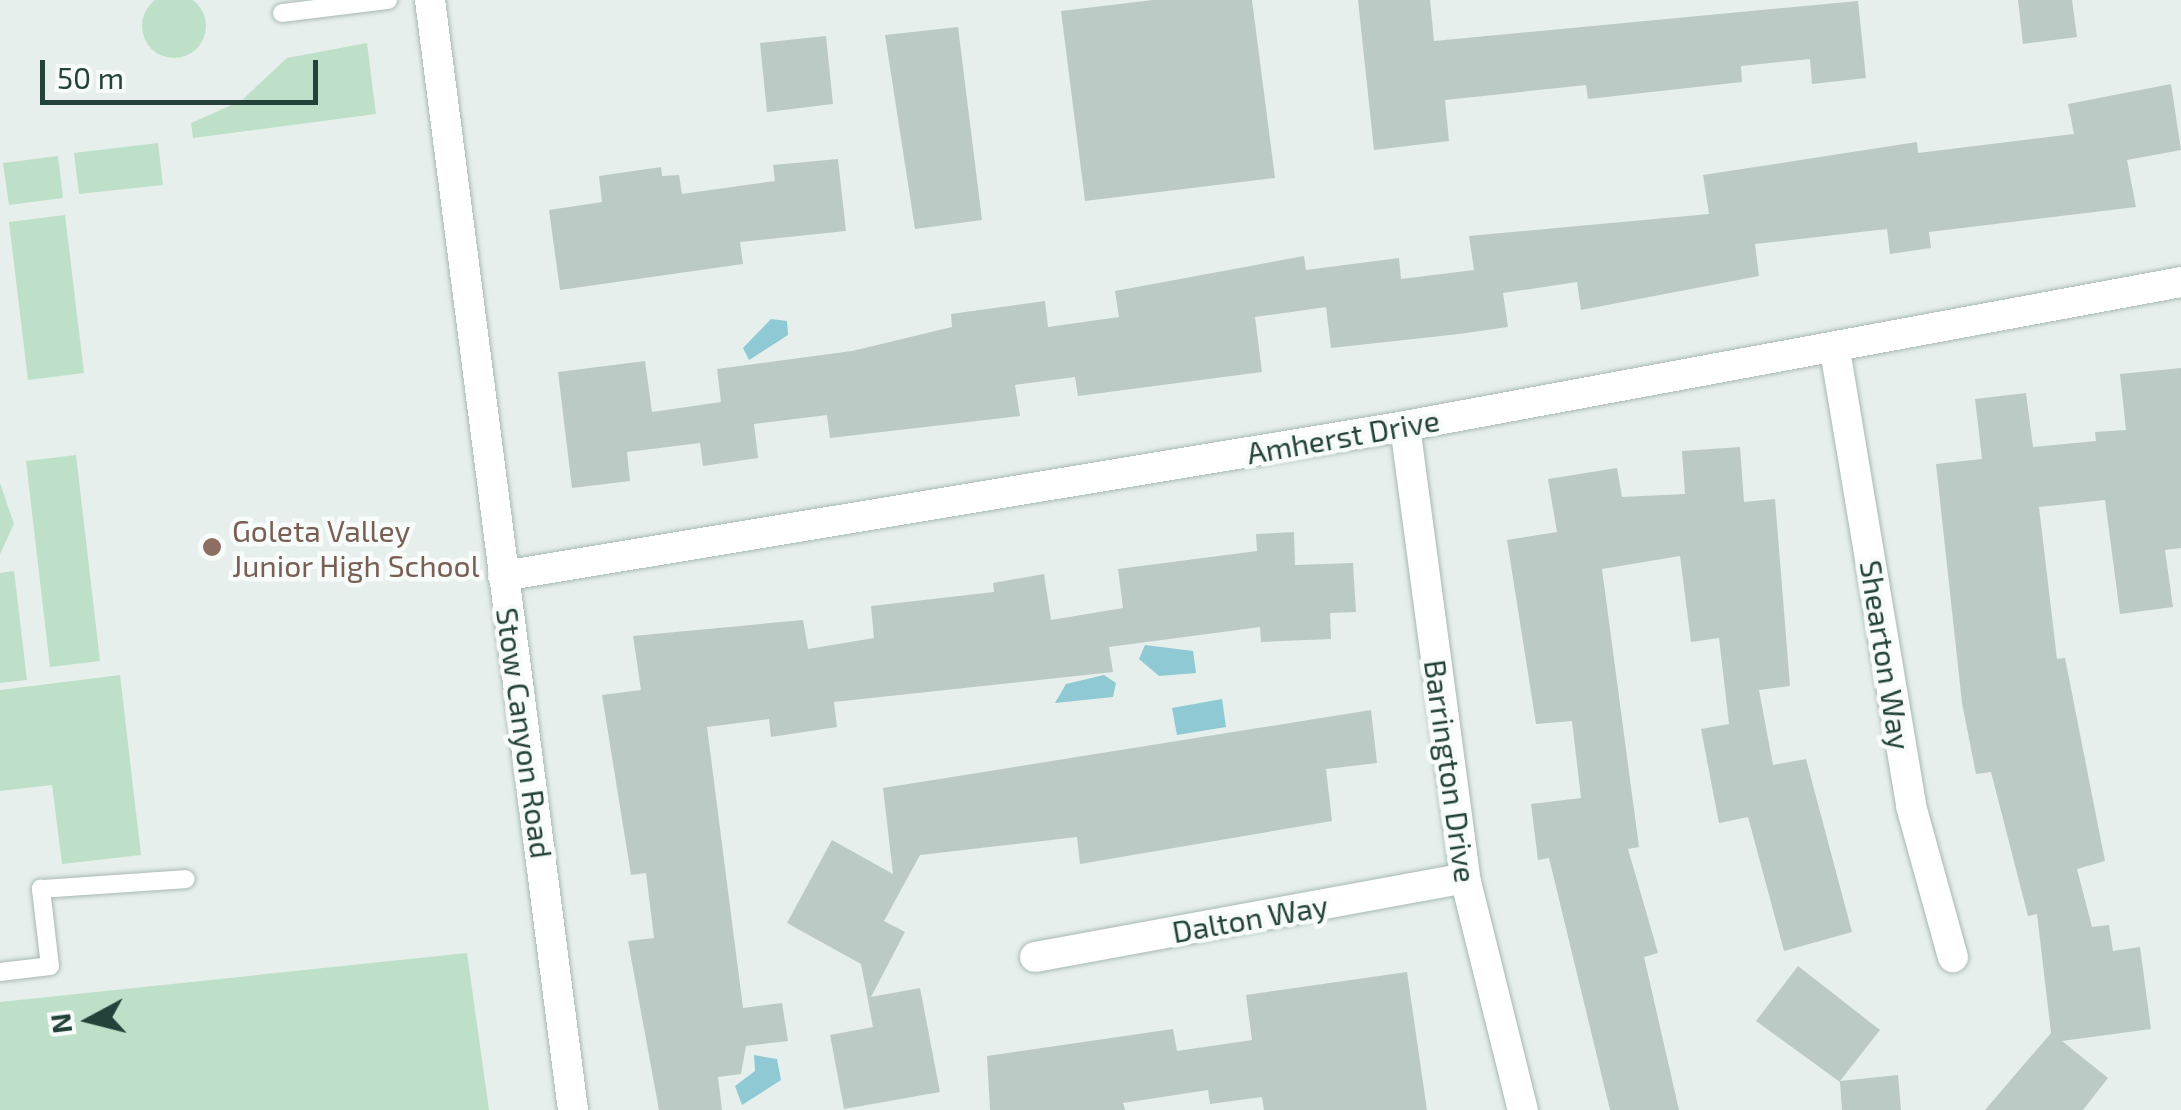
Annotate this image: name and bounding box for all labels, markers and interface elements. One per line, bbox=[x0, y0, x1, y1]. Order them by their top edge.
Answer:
scale bar bbox=[45, 40, 322, 102]
text: 50 m bbox=[57, 59, 124, 95]
street label: Amherst Drive bbox=[1244, 401, 1442, 471]
place label: Goleta Valley Junior High School bbox=[232, 512, 480, 582]
marker: Goleta Valley Junior High School bbox=[201, 536, 223, 558]
street label: Shearton Way bbox=[1853, 557, 1919, 753]
street label: Stow Canyon Road bbox=[490, 605, 560, 861]
street label: Barrington Drive bbox=[1418, 657, 1484, 885]
street label: Dalton Way bbox=[1169, 887, 1331, 949]
north arrow bbox=[40, 970, 140, 1070]
text: N bbox=[42, 1012, 78, 1036]

